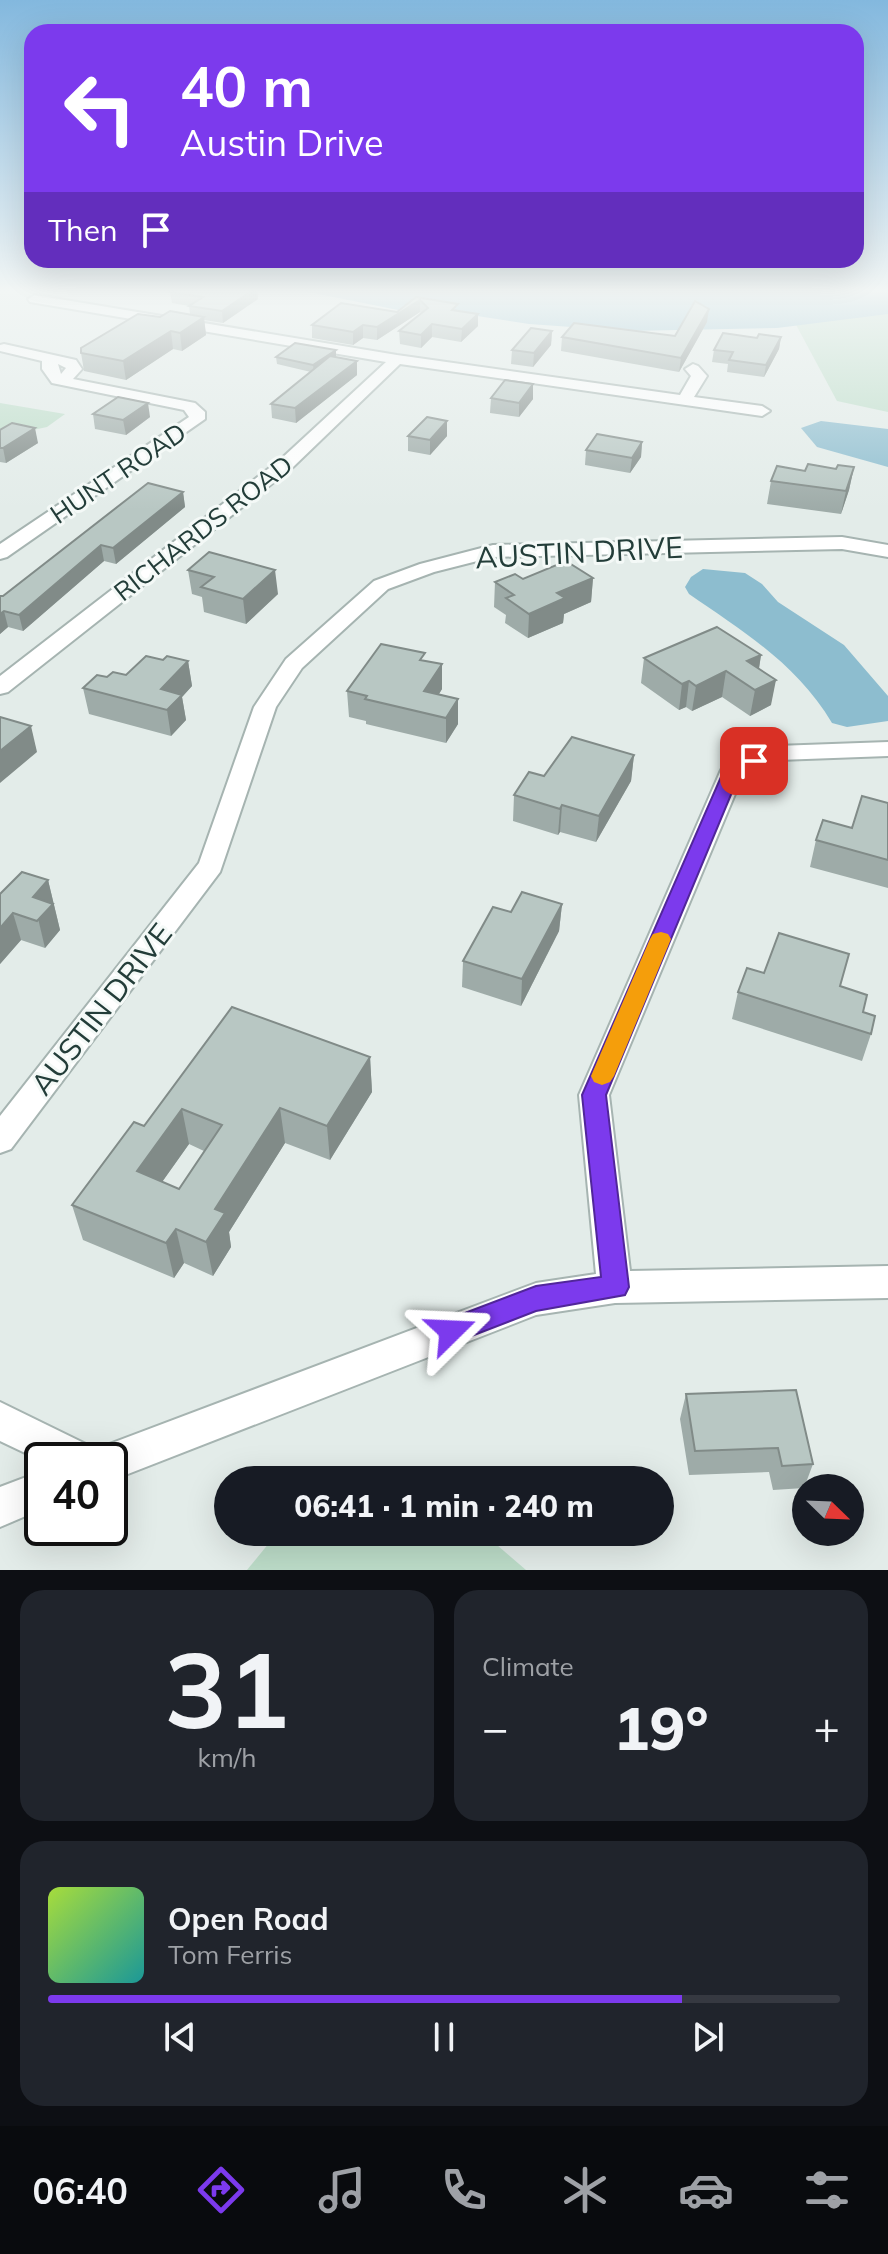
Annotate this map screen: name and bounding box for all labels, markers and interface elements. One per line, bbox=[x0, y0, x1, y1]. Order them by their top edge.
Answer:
text: 40 m bbox=[180, 51, 313, 121]
icon: left bbox=[48, 56, 152, 160]
text: Austin Drive bbox=[180, 120, 384, 165]
icon: arrive bbox=[134, 208, 178, 252]
text: Then bbox=[48, 211, 118, 249]
street label: HUNT ROAD bbox=[44, 415, 192, 531]
street label: RICHARDS ROAD bbox=[107, 448, 299, 608]
street label: AUSTIN DRIVE bbox=[474, 528, 684, 576]
pin bbox=[720, 727, 788, 795]
icon: arrive bbox=[732, 739, 776, 783]
street label: AUSTIN DRIVE bbox=[22, 915, 180, 1103]
position arrow bbox=[409, 1289, 493, 1373]
speed limit sign: 40 bbox=[24, 1442, 128, 1546]
north arrow bbox=[792, 1474, 864, 1546]
map controls bbox=[792, 1474, 864, 1546]
text: 06:41 · 1 min · 240 m bbox=[294, 1487, 594, 1525]
text: 31 bbox=[165, 1623, 289, 1754]
text: Climate bbox=[482, 1650, 574, 1683]
text: 19° bbox=[613, 1690, 709, 1765]
text: − bbox=[482, 1700, 508, 1755]
text: + bbox=[814, 1700, 840, 1755]
text: km/h bbox=[198, 1741, 256, 1774]
text: Open Road bbox=[168, 1900, 329, 1938]
text: Tom Ferris bbox=[168, 1938, 292, 1971]
icon: previous bbox=[158, 2015, 202, 2059]
icon: pause bbox=[422, 2015, 466, 2059]
icon: next bbox=[686, 2015, 730, 2059]
icon: directions bbox=[193, 2162, 249, 2218]
icon: music bbox=[314, 2162, 370, 2218]
icon: phone bbox=[436, 2162, 492, 2218]
icon: climate bbox=[557, 2162, 613, 2218]
icon: car bbox=[678, 2162, 734, 2218]
icon: filters bbox=[799, 2162, 855, 2218]
text: 06:40 bbox=[33, 2168, 128, 2213]

